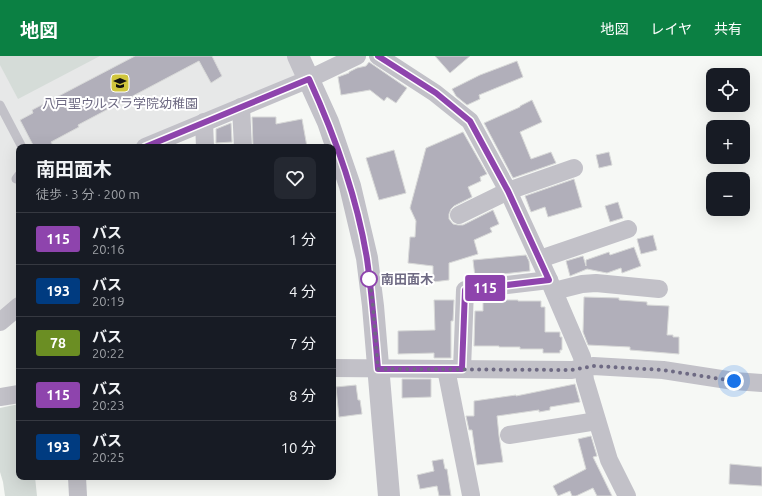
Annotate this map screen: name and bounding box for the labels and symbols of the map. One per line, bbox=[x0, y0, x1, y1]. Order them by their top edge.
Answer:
school or university icon: 八戸聖ウルスラ学院幼稚園 bbox=[109, 72, 131, 94]
place label: 八戸聖ウルスラ学院幼稚園 bbox=[42, 96, 198, 110]
marker: 南田面木 bbox=[360, 270, 378, 288]
place label: 南田面木 bbox=[381, 272, 434, 286]
line badge: 115 bbox=[462, 275, 508, 301]
your location bbox=[724, 371, 744, 391]

